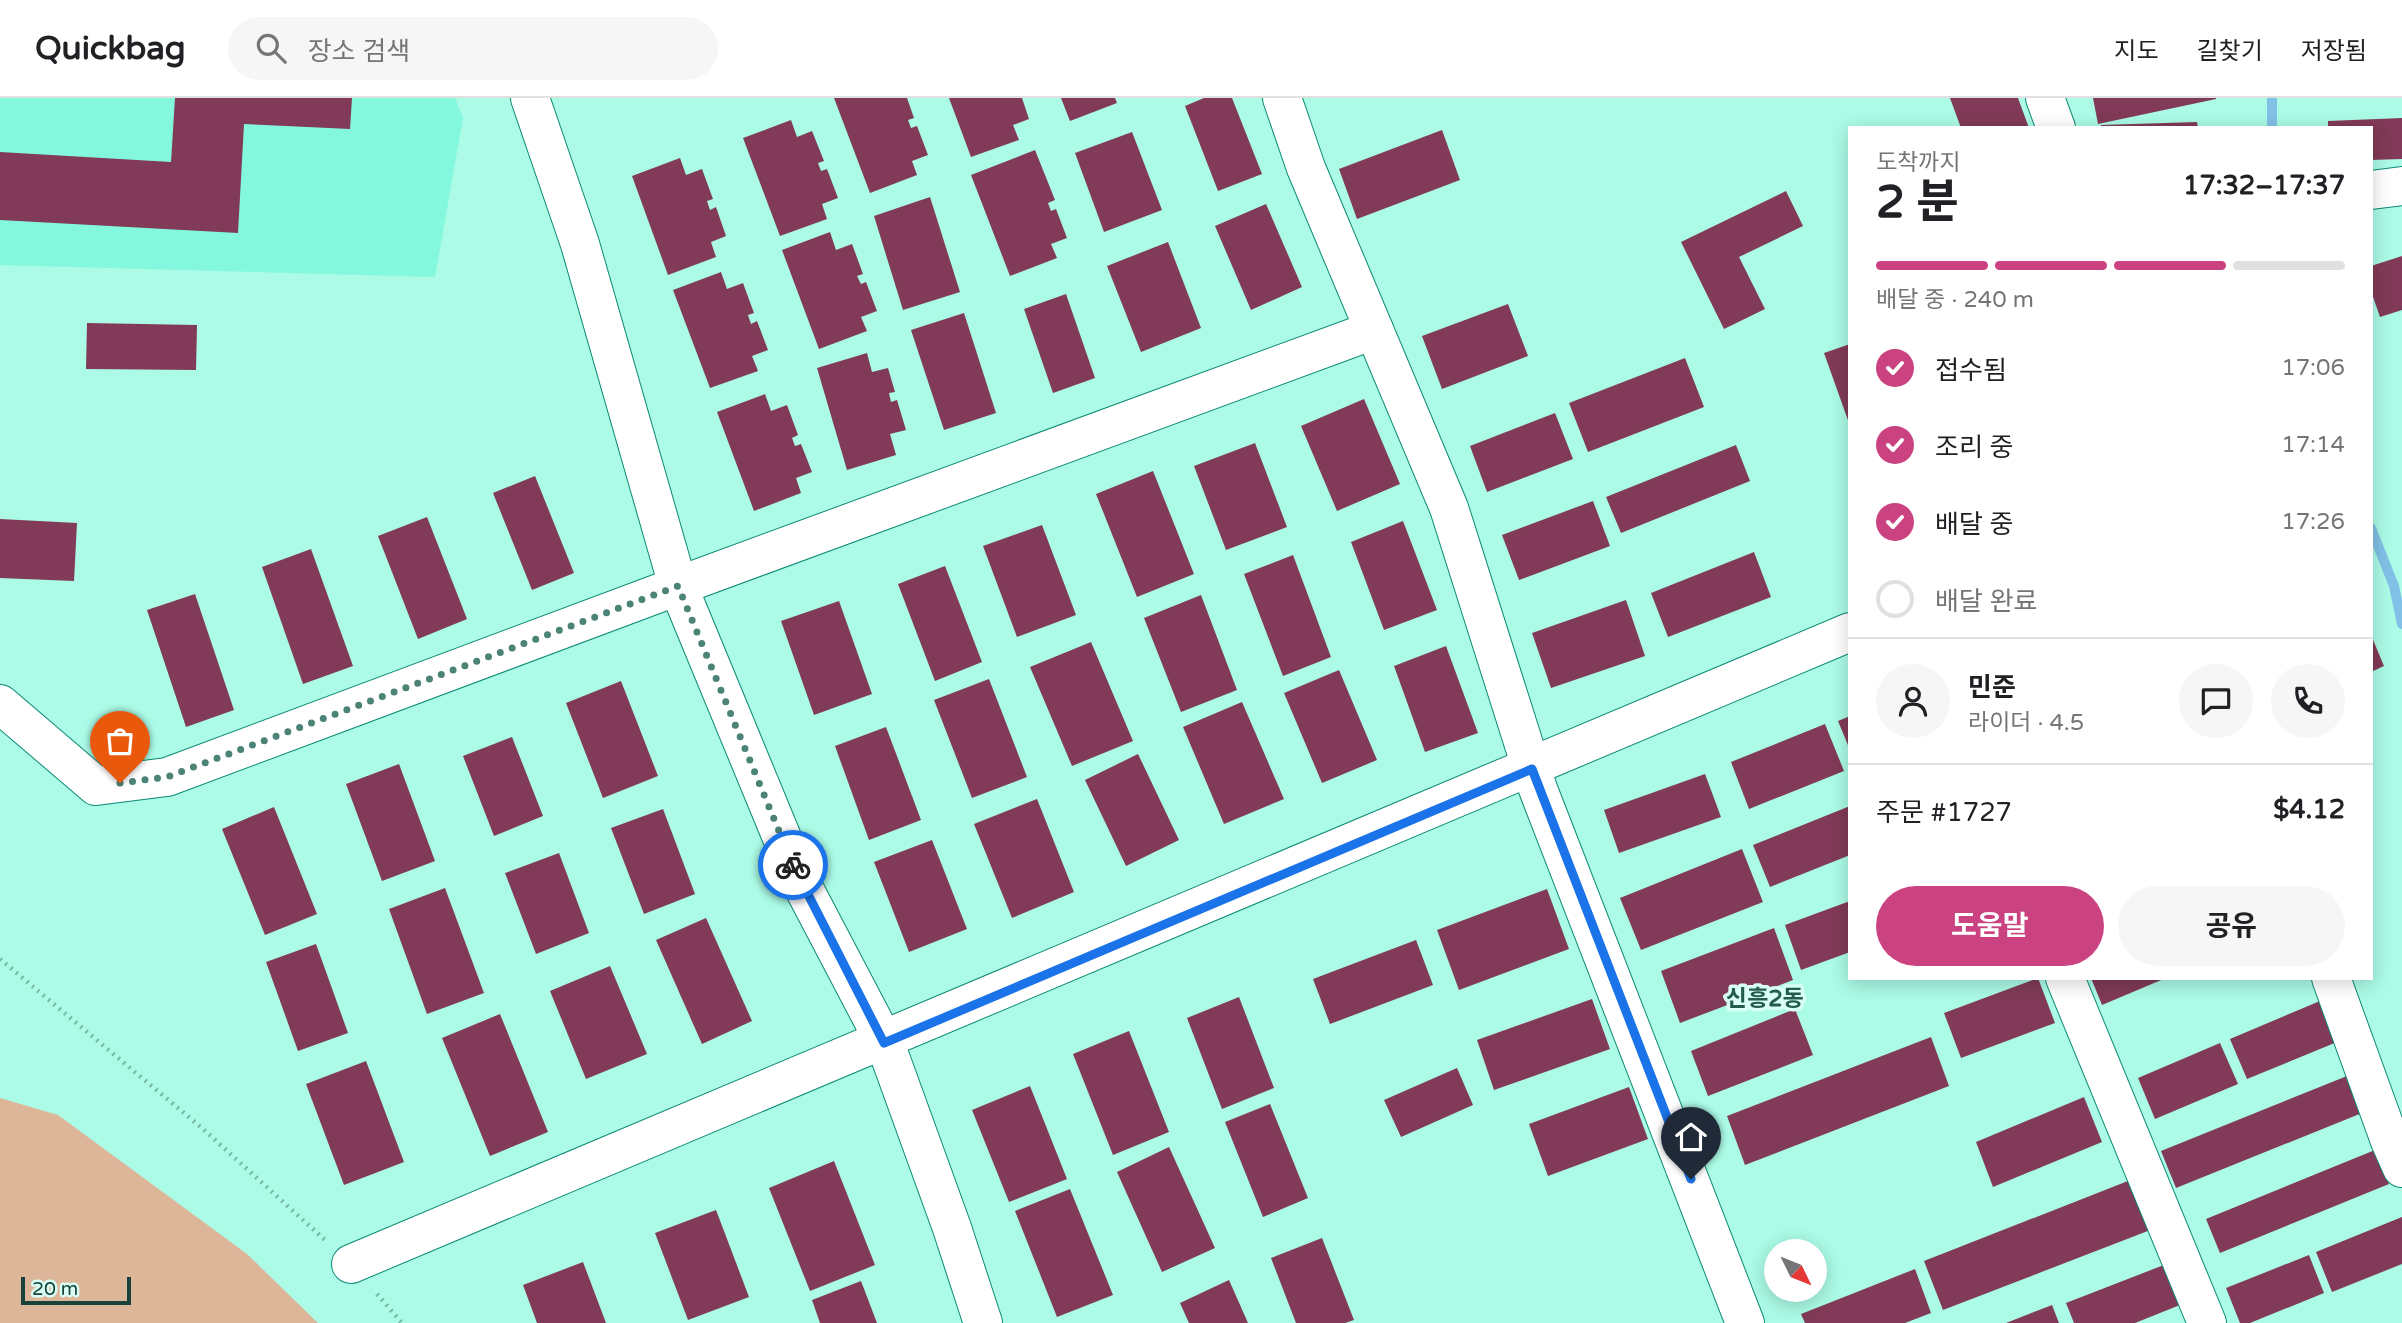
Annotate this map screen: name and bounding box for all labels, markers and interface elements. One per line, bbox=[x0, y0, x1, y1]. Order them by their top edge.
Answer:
search box bbox=[228, 17, 718, 80]
text: Quickbag bbox=[35, 29, 186, 68]
icon: search bbox=[252, 29, 290, 67]
text: 장소 검색 bbox=[308, 36, 410, 67]
text: 지도 bbox=[2114, 37, 2159, 66]
text: 길찾기 bbox=[2197, 37, 2263, 66]
text: 저장됨 bbox=[2301, 37, 2367, 66]
text: 도착까지 bbox=[1876, 149, 1961, 177]
text: 17:32–17:37 bbox=[2183, 170, 2345, 201]
text: 2 분 bbox=[1876, 175, 1959, 230]
text: 배달 중 · 240 m bbox=[1876, 286, 2034, 314]
icon: check bbox=[1876, 349, 1914, 387]
text: 17:06 bbox=[2281, 354, 2345, 382]
text: 접수됨 bbox=[1935, 355, 2007, 386]
icon: check bbox=[1876, 426, 1914, 464]
text: 17:14 bbox=[2281, 431, 2345, 459]
text: 조리 중 bbox=[1935, 432, 2014, 463]
icon: check bbox=[1876, 503, 1914, 541]
text: 17:26 bbox=[2281, 508, 2345, 536]
text: 배달 중 bbox=[1935, 509, 2014, 540]
text: 배달 완료 bbox=[1935, 586, 2037, 617]
button: person bbox=[1876, 664, 1950, 738]
button: chat bbox=[2179, 664, 2253, 738]
button: phone bbox=[2271, 664, 2345, 738]
text: 민준 bbox=[1968, 672, 2016, 703]
text: 라이더 · 4.5 bbox=[1968, 709, 2084, 737]
pin bbox=[90, 711, 150, 783]
icon: bag bbox=[101, 722, 139, 760]
text: $4.12 bbox=[2273, 794, 2345, 825]
text: 주문 #1727 bbox=[1876, 797, 2012, 828]
courier bbox=[758, 830, 828, 900]
icon: bike bbox=[774, 846, 812, 884]
button: 도움말 bbox=[1876, 886, 2104, 966]
button: 공유 bbox=[2118, 886, 2345, 966]
district label: 신흥2동 bbox=[1726, 985, 1804, 1013]
pin bbox=[1661, 1107, 1721, 1179]
icon: home bbox=[1672, 1118, 1710, 1156]
north arrow bbox=[1764, 1239, 1827, 1302]
map controls bbox=[1764, 1239, 1827, 1302]
scale bar bbox=[21, 1274, 131, 1306]
text: 20 m bbox=[32, 1278, 78, 1300]

